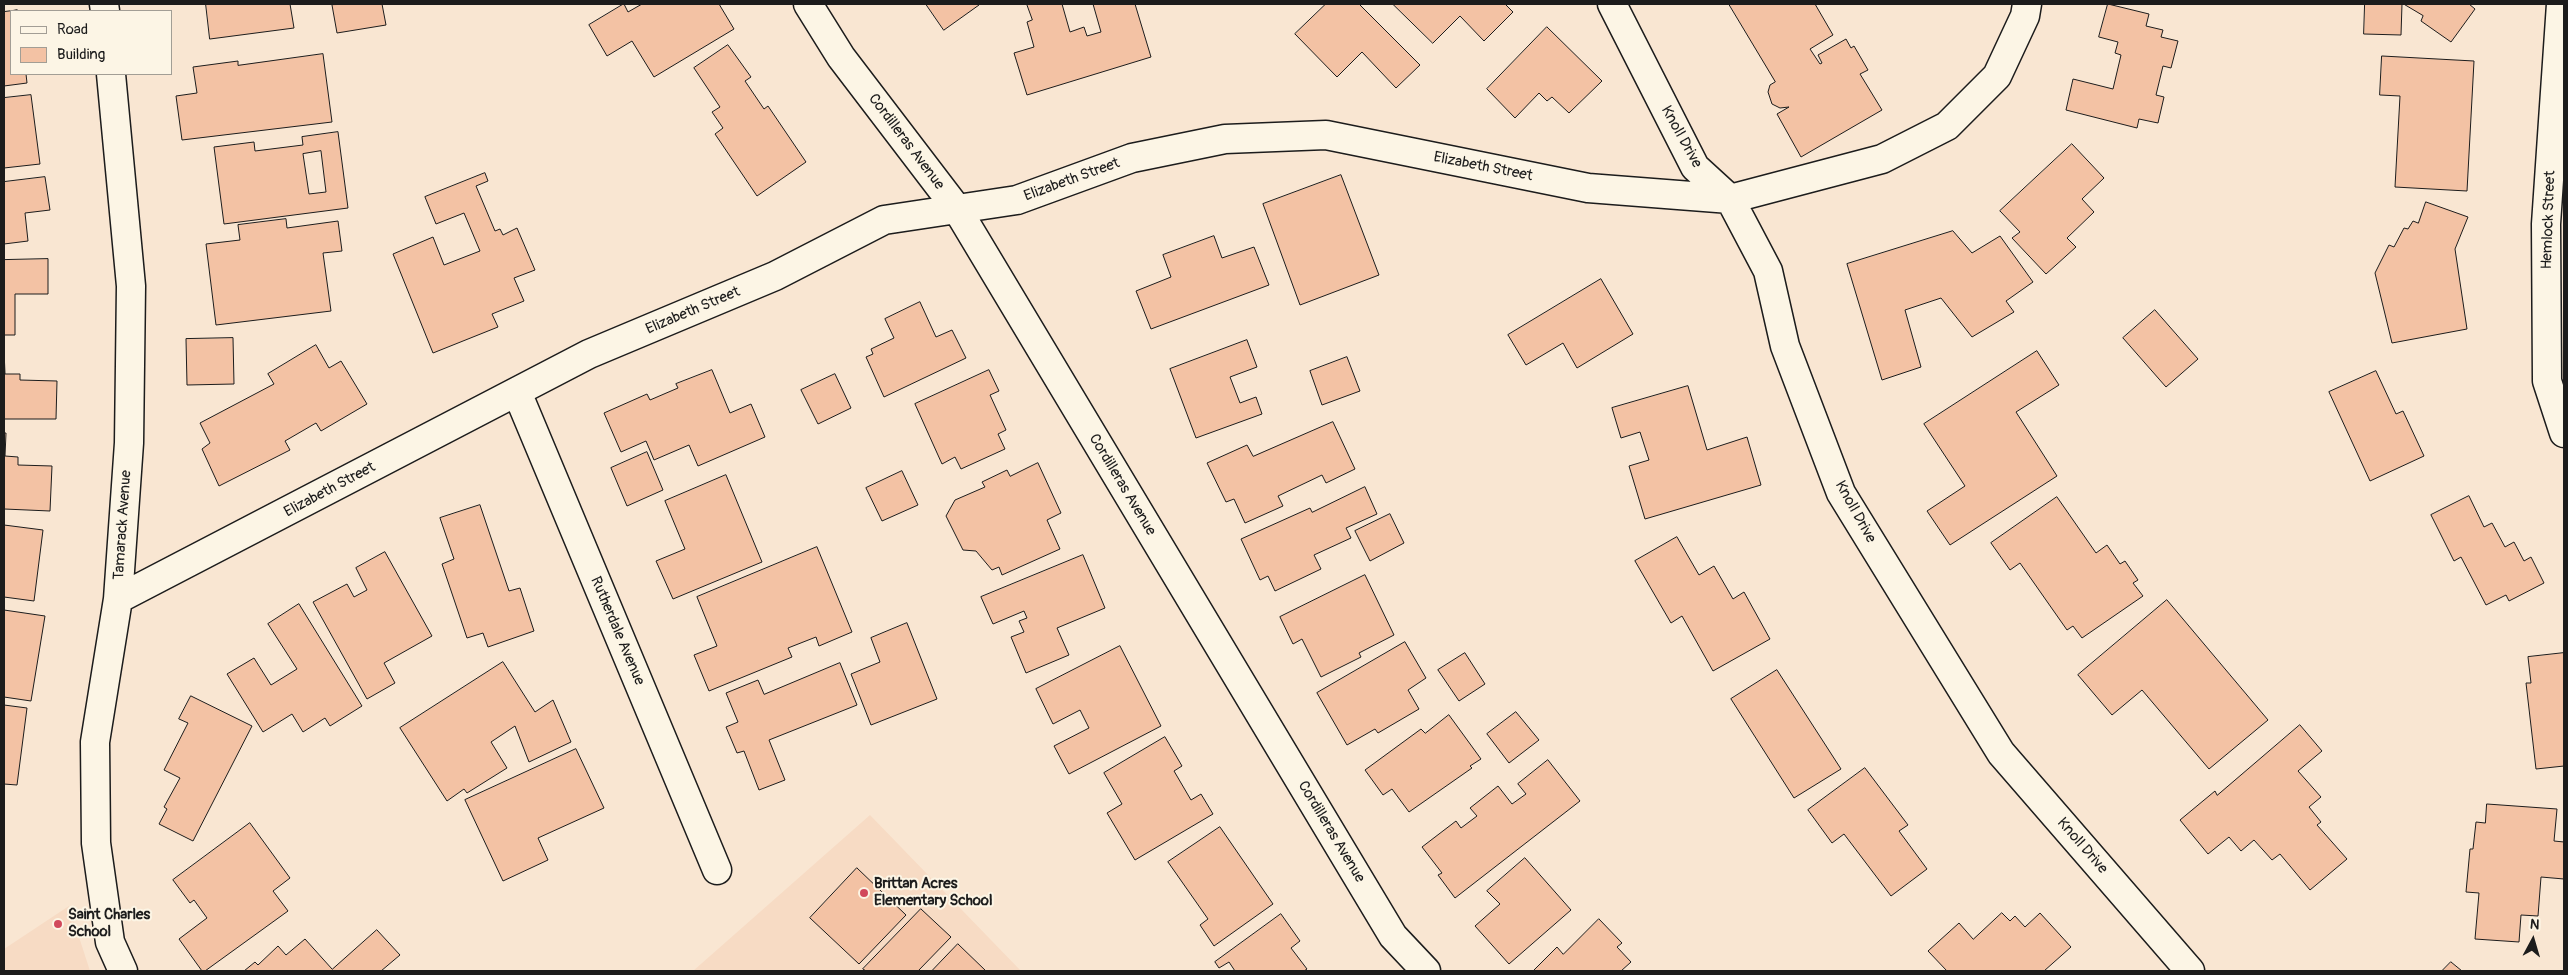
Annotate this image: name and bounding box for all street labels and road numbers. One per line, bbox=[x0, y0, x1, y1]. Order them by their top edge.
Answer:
street label: Cordilleras Avenue bbox=[864, 91, 948, 193]
street label: Knoll Drive bbox=[1657, 103, 1705, 171]
street label: Elizabeth Street bbox=[1432, 149, 1534, 185]
street label: Elizabeth Street bbox=[1022, 154, 1122, 206]
street label: Hemlock Street bbox=[2538, 170, 2560, 270]
street label: Elizabeth Street bbox=[643, 283, 743, 339]
street label: Cordilleras Avenue bbox=[1085, 431, 1159, 539]
street label: Elizabeth Street bbox=[281, 458, 379, 522]
street label: Tamarack Avenue bbox=[110, 469, 136, 581]
street label: Knoll Drive bbox=[1831, 478, 1879, 546]
street label: Rutherdale Avenue bbox=[586, 574, 648, 688]
street label: Cordilleras Avenue bbox=[1294, 778, 1368, 886]
street label: Knoll Drive bbox=[2053, 814, 2111, 878]

